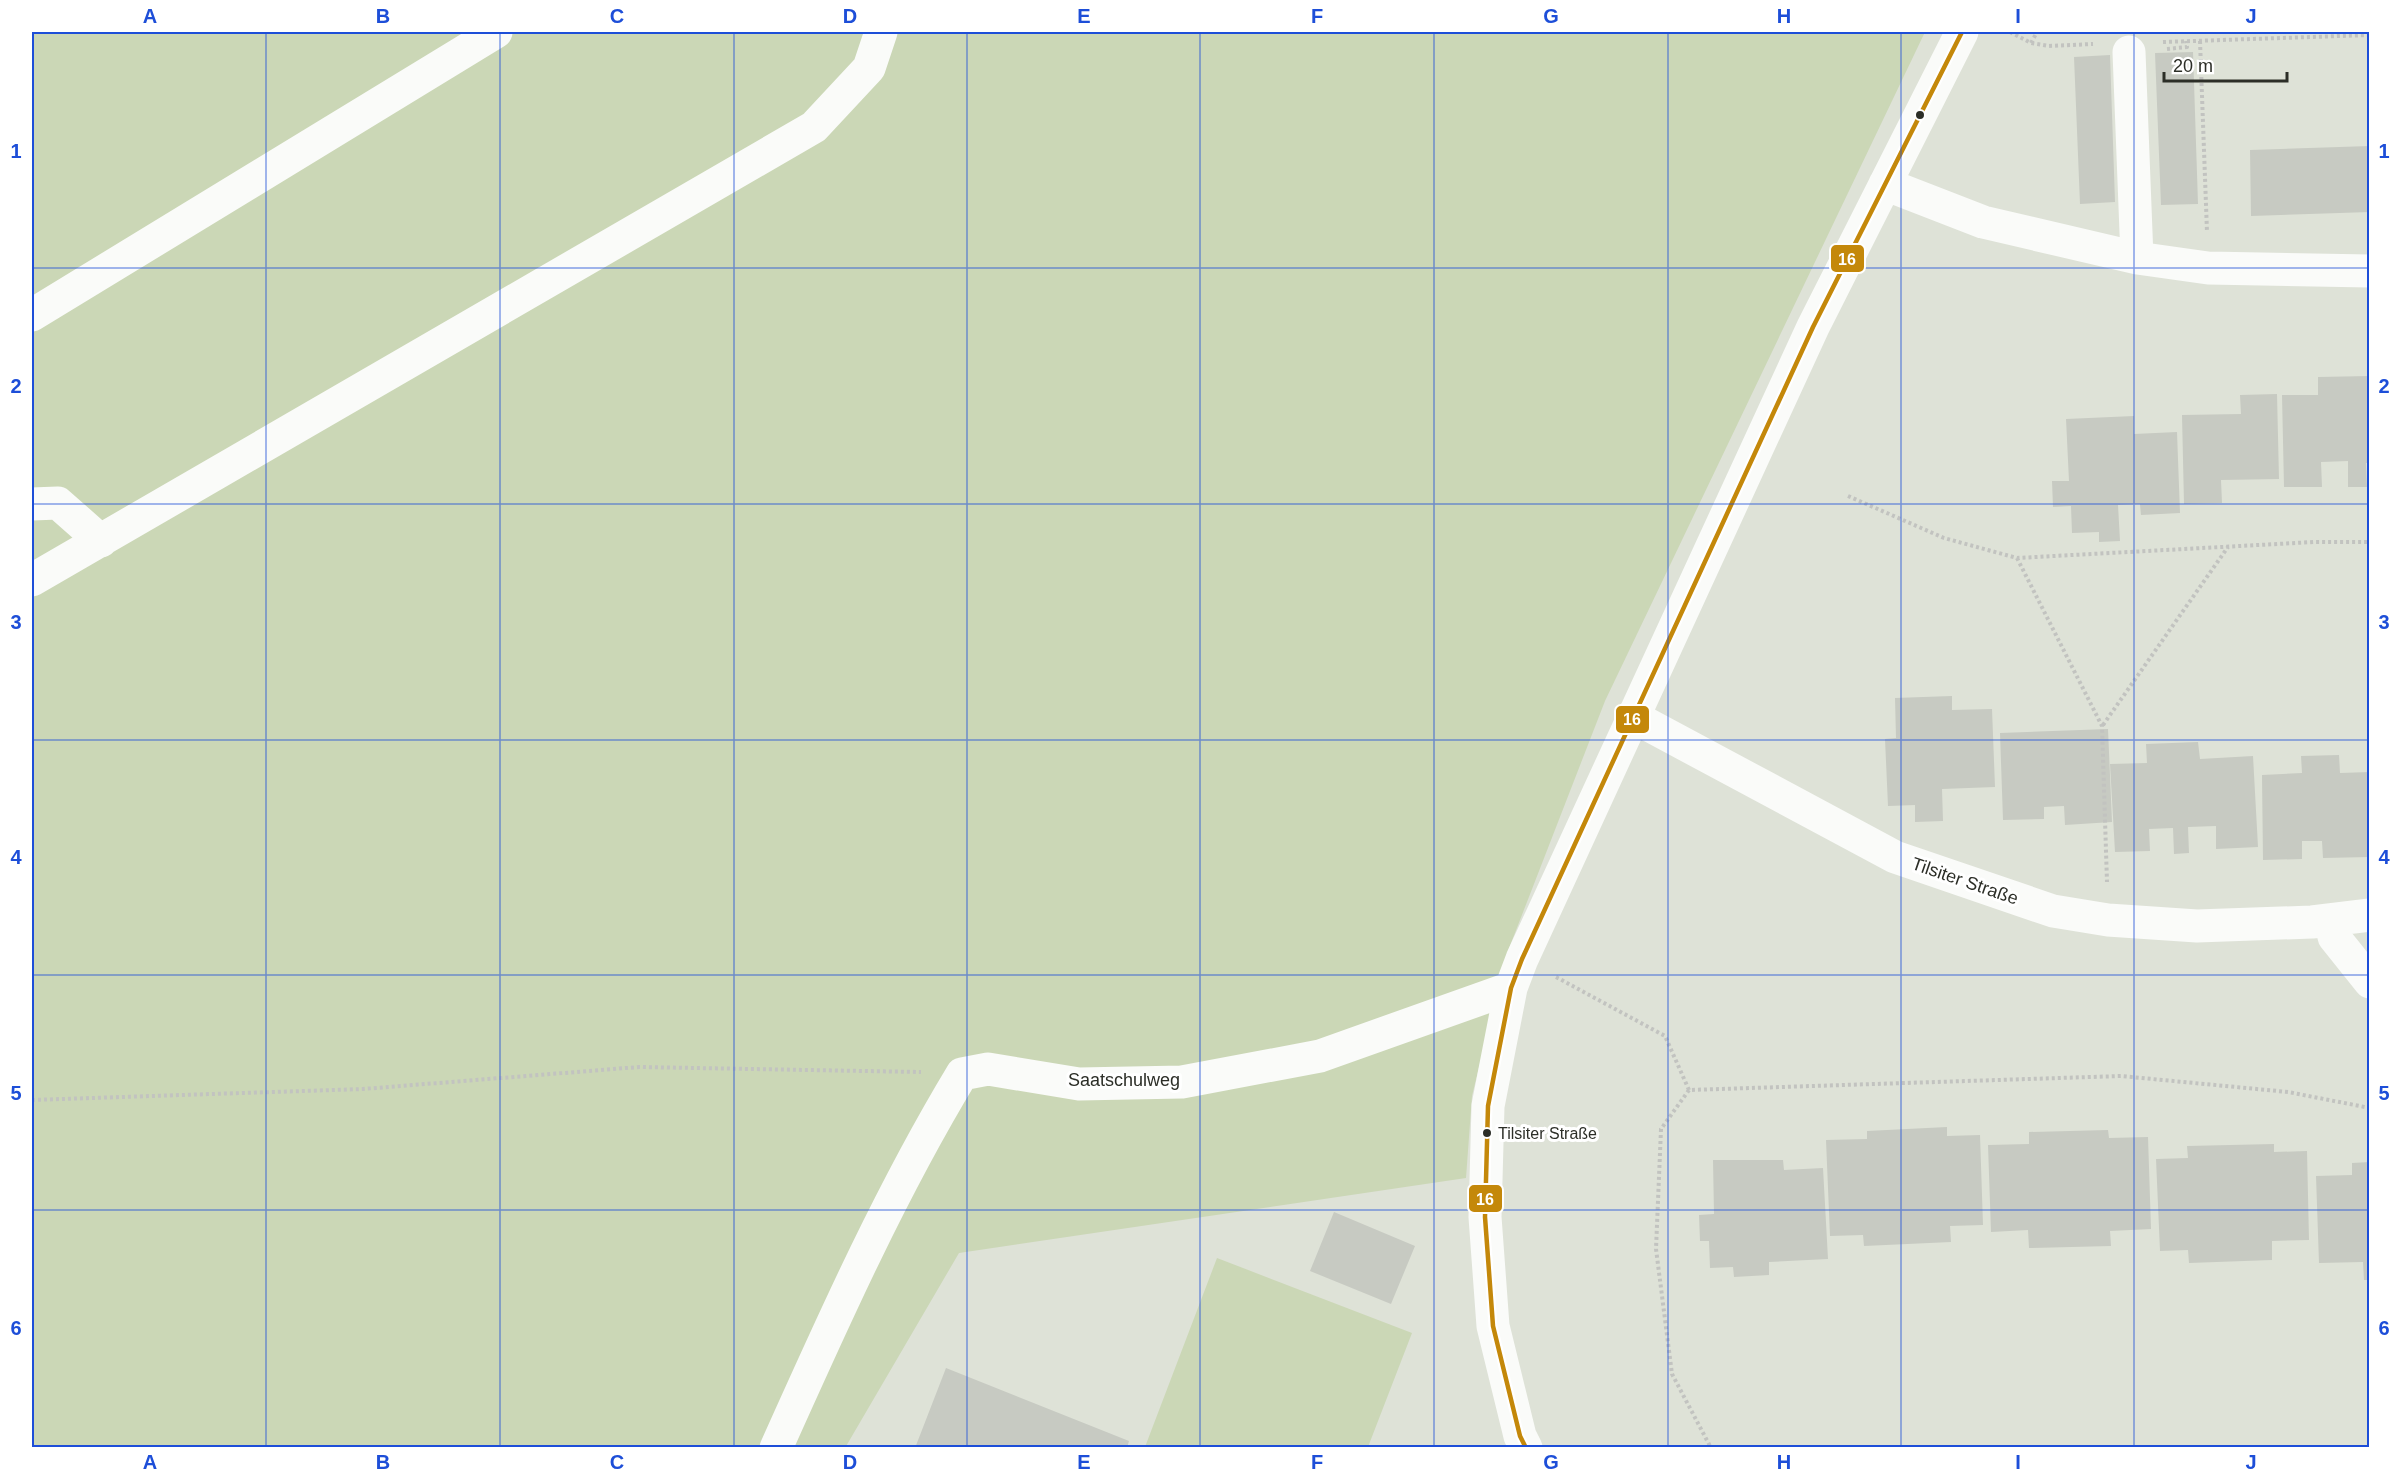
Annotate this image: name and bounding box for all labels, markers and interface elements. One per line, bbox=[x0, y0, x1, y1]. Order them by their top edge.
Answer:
text: A bbox=[143, 5, 157, 27]
text: B bbox=[376, 5, 390, 27]
text: C bbox=[610, 5, 624, 27]
text: D bbox=[843, 5, 857, 27]
text: E bbox=[1077, 5, 1091, 27]
text: F bbox=[1311, 5, 1323, 27]
text: G bbox=[1543, 5, 1559, 27]
text: H bbox=[1777, 5, 1791, 27]
text: I bbox=[2015, 5, 2021, 27]
text: J bbox=[2245, 5, 2257, 27]
scale bar bbox=[2164, 45, 2287, 83]
text: 20 m bbox=[2173, 56, 2213, 76]
unlabelled marker bbox=[1914, 109, 1926, 121]
text: 1 bbox=[10, 140, 22, 162]
text: 1 bbox=[2378, 140, 2390, 162]
line badge: 16 bbox=[1830, 244, 1865, 273]
text: 16 bbox=[1838, 251, 1856, 268]
text: 2 bbox=[10, 375, 22, 397]
text: 2 bbox=[2378, 375, 2390, 397]
text: 3 bbox=[10, 611, 22, 633]
text: 3 bbox=[2378, 611, 2390, 633]
line badge: 16 bbox=[1615, 705, 1650, 734]
text: 16 bbox=[1623, 711, 1641, 728]
text: 4 bbox=[10, 846, 22, 868]
text: 4 bbox=[2378, 846, 2390, 868]
street label: Tilsiter Straße bbox=[1909, 853, 2021, 909]
street label: Saatschulweg bbox=[1068, 1070, 1180, 1090]
text: 5 bbox=[10, 1082, 22, 1104]
text: 5 bbox=[2378, 1082, 2390, 1104]
place label: Tilsiter Straße bbox=[1498, 1125, 1597, 1142]
marker: Tilsiter Straße bbox=[1481, 1127, 1493, 1139]
line badge: 16 bbox=[1468, 1184, 1503, 1213]
text: 16 bbox=[1476, 1191, 1494, 1208]
text: 6 bbox=[10, 1317, 22, 1339]
text: 6 bbox=[2378, 1317, 2390, 1339]
text: A bbox=[143, 1451, 157, 1473]
text: B bbox=[376, 1451, 390, 1473]
text: C bbox=[610, 1451, 624, 1473]
text: D bbox=[843, 1451, 857, 1473]
text: E bbox=[1077, 1451, 1091, 1473]
text: F bbox=[1311, 1451, 1323, 1473]
text: G bbox=[1543, 1451, 1559, 1473]
text: H bbox=[1777, 1451, 1791, 1473]
text: I bbox=[2015, 1451, 2021, 1473]
text: J bbox=[2245, 1451, 2257, 1473]

